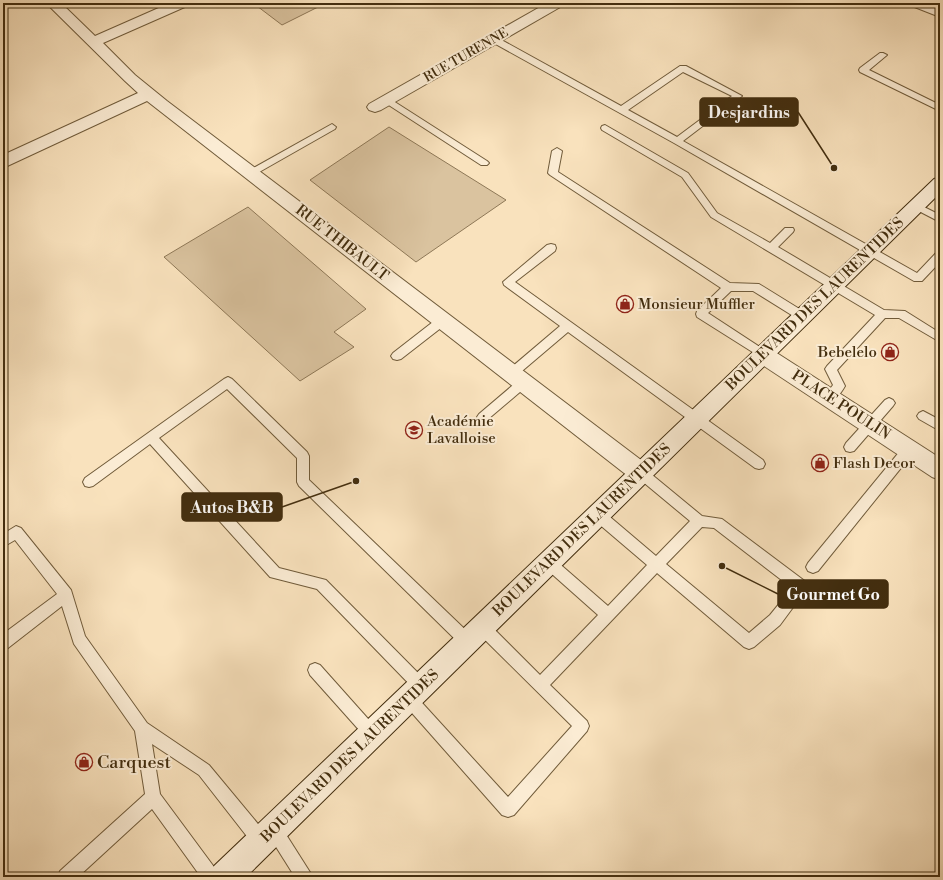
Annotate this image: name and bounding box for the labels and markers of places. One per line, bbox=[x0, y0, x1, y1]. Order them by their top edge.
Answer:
callout: Desjardins bbox=[700, 98, 798, 126]
shop icon: Monsieur Muffler bbox=[615, 294, 635, 314]
place label: Monsieur Muffler bbox=[638, 295, 756, 314]
shop icon: Bebelelo bbox=[880, 342, 900, 362]
place label: Bebelelo bbox=[817, 343, 877, 362]
place label: Académie Lavalloise bbox=[426, 412, 496, 448]
school or university icon: Académie Lavalloise bbox=[404, 420, 424, 440]
shop icon: Flash Decor bbox=[810, 453, 830, 473]
place label: Flash Decor bbox=[833, 454, 916, 473]
callout: Autos B&B bbox=[182, 493, 282, 521]
callout: Gourmet Go bbox=[778, 580, 888, 608]
place label: Carquest bbox=[97, 751, 172, 774]
shop icon: Carquest bbox=[74, 752, 94, 772]

